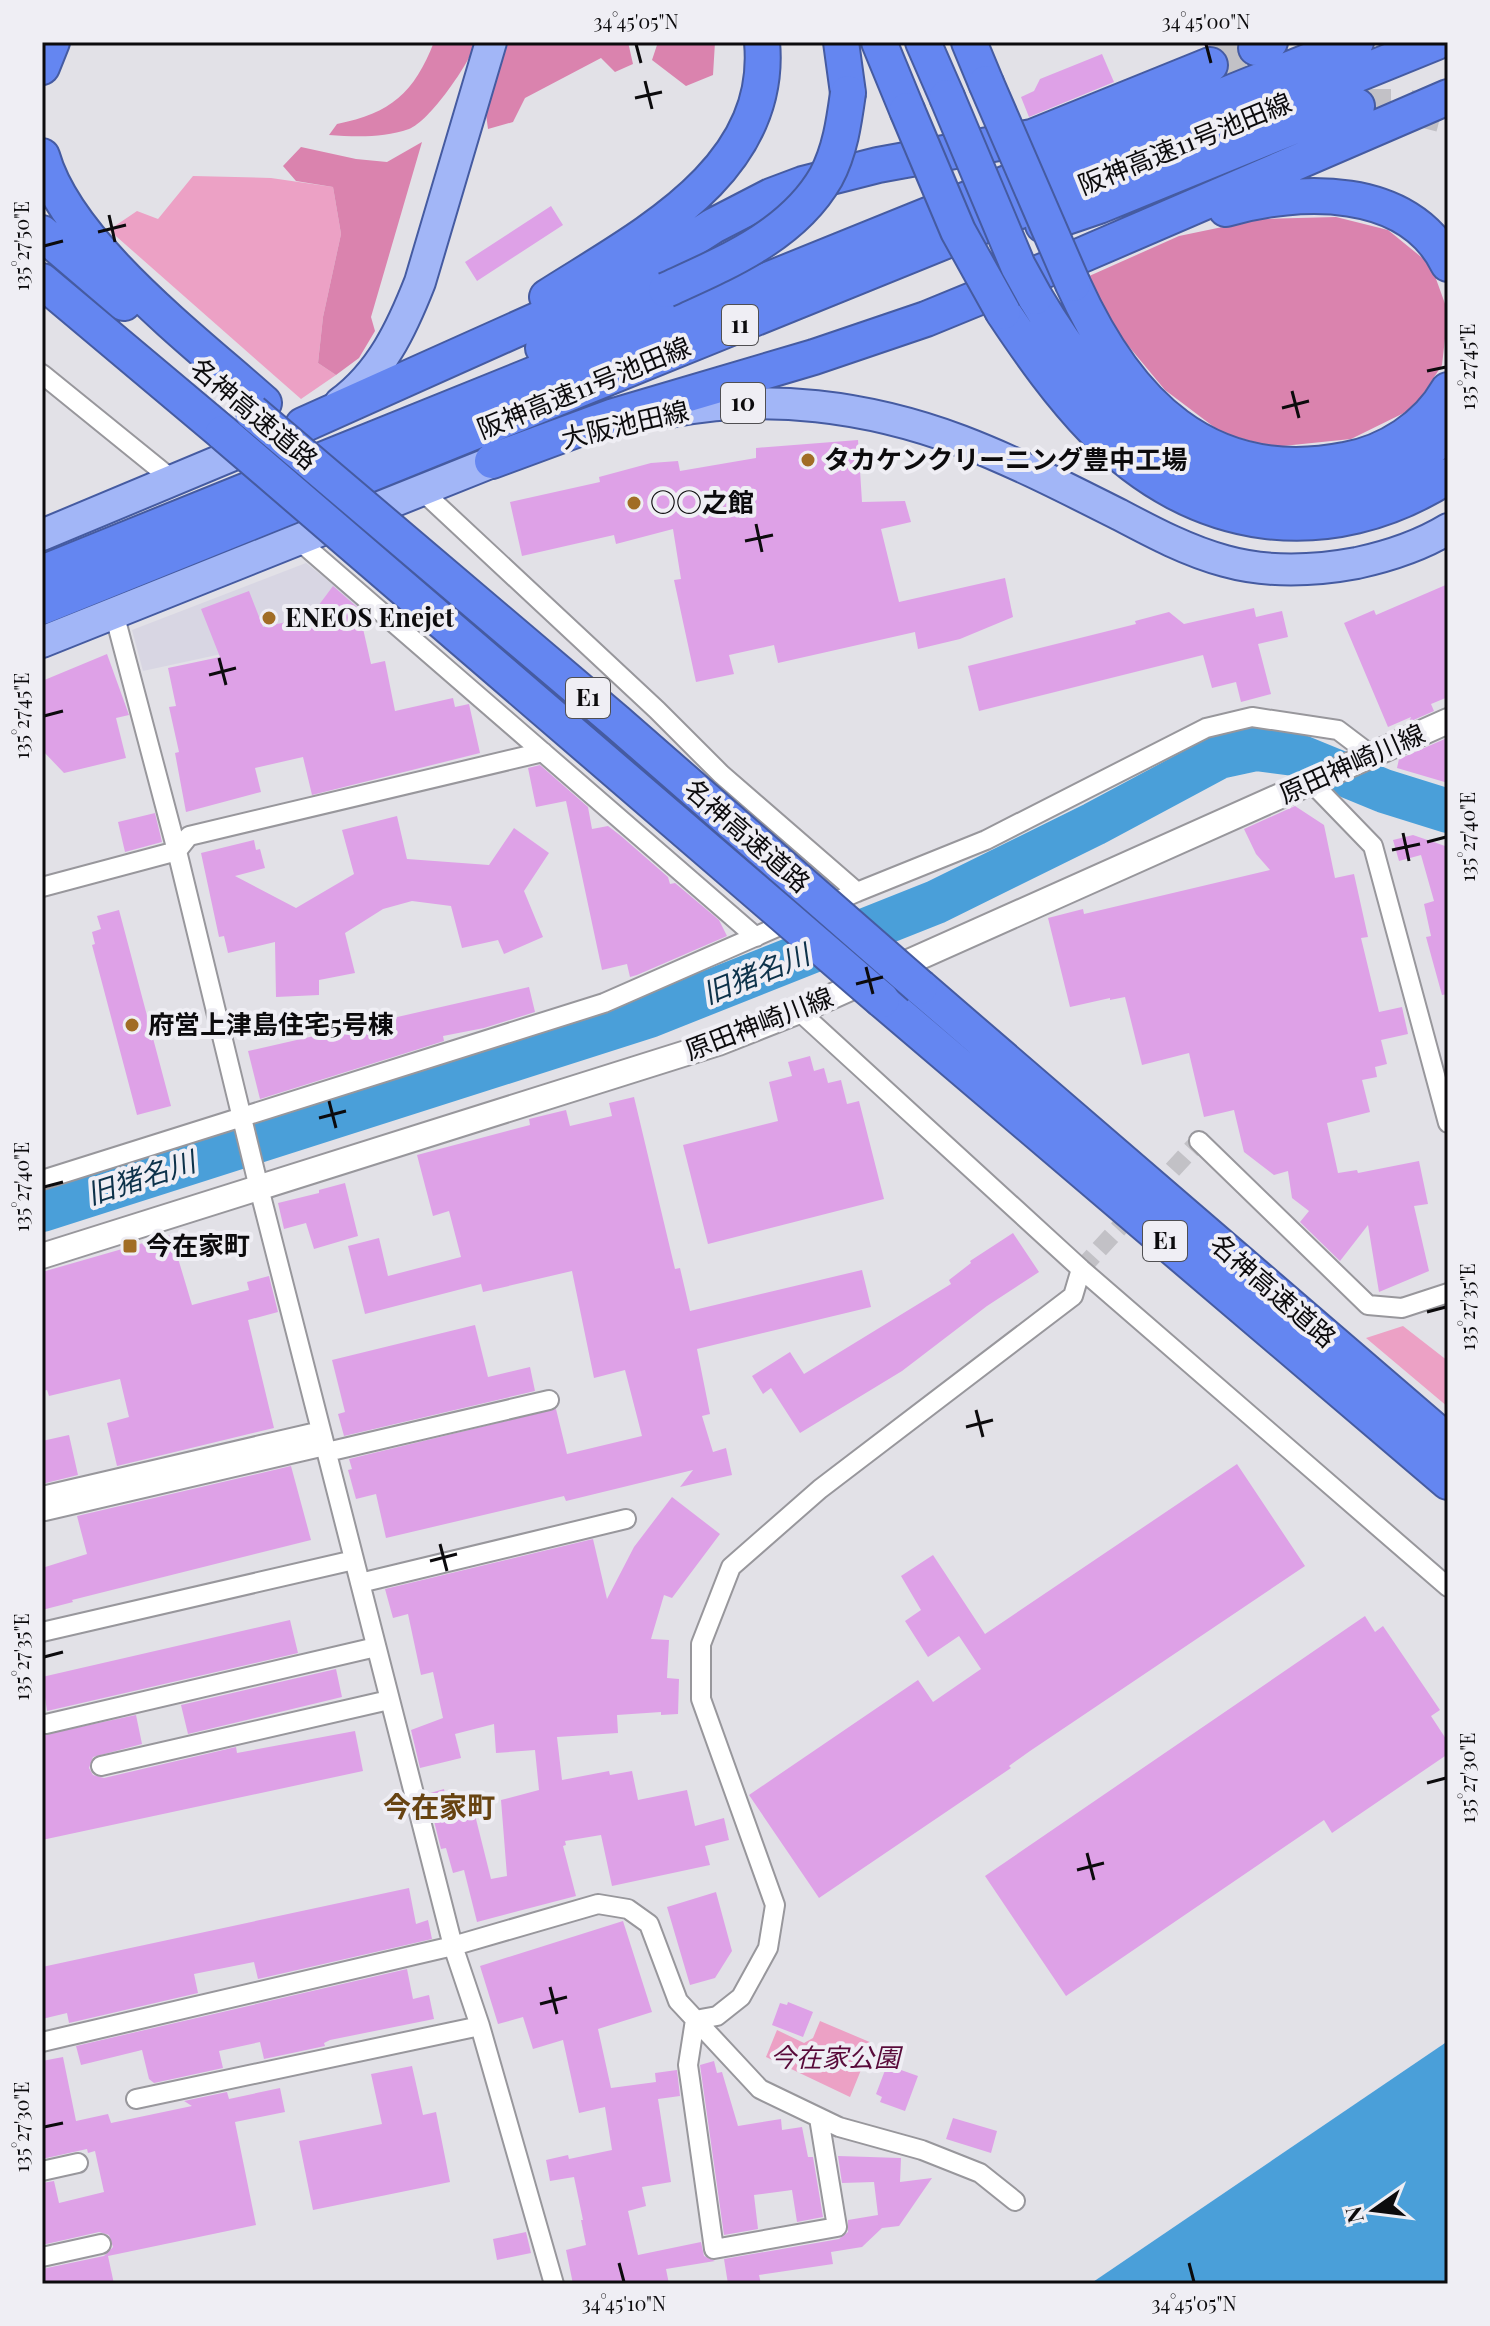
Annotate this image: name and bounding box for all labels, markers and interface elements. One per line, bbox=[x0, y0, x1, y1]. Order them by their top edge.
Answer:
text: 34°45'05"N bbox=[593, 7, 679, 34]
text: 34°45'00"N bbox=[1162, 7, 1250, 34]
street label: 阪神高速11号池田線 bbox=[1073, 84, 1296, 201]
text: 135°27'50"E bbox=[7, 201, 34, 291]
road number: 11 bbox=[722, 305, 758, 345]
text: 135°27'45"E bbox=[1453, 324, 1480, 410]
street label: 阪神高速11号池田線 bbox=[472, 328, 695, 445]
street label: 名神高速道路 bbox=[184, 349, 326, 476]
road number: 10 bbox=[721, 383, 765, 423]
street label: 大阪池田線 bbox=[557, 392, 692, 455]
place label: タカケンクリーニング豊中工場 bbox=[824, 441, 1187, 476]
marker: タカケンクリーニング豊中工場 bbox=[799, 451, 817, 469]
place label: ○○之館 bbox=[650, 484, 754, 519]
marker: ○○之館 bbox=[625, 494, 643, 512]
place label: ENEOS Enejet bbox=[285, 599, 455, 634]
marker: ENEOS Enejet bbox=[260, 609, 278, 627]
text: 135°27'45"E bbox=[7, 673, 34, 759]
road number: E1 bbox=[566, 678, 610, 718]
street label: 原田神崎川線 bbox=[1273, 715, 1430, 810]
street label: 名神高速道路 bbox=[678, 770, 818, 899]
text: 135°27'40"E bbox=[1453, 792, 1480, 882]
water label: 旧猪名川 bbox=[697, 933, 817, 1011]
street label: 原田神崎川線 bbox=[679, 978, 838, 1067]
place label: 府営上津島住宅5号棟 bbox=[148, 1006, 394, 1041]
marker: 府営上津島住宅5号棟 bbox=[123, 1016, 141, 1034]
water label: 旧猪名川 bbox=[82, 1141, 202, 1211]
text: 135°27'40"E bbox=[7, 1142, 34, 1232]
road number: E1 bbox=[1143, 1221, 1187, 1261]
street label: 名神高速道路 bbox=[1204, 1225, 1344, 1354]
place label: 今在家町 bbox=[146, 1227, 250, 1262]
marker: 今在家町 bbox=[121, 1237, 139, 1255]
text: 135°27'35"E bbox=[1453, 1263, 1480, 1351]
text: 135°27'35"E bbox=[7, 1613, 34, 1701]
text: 135°27'30"E bbox=[1453, 1733, 1480, 1823]
district label: 今在家町 bbox=[383, 1787, 495, 1824]
park label: 今在家公園 bbox=[770, 2039, 904, 2074]
text: 135°27'30"E bbox=[7, 2082, 34, 2172]
north arrow bbox=[1334, 2170, 1414, 2250]
text: N bbox=[1337, 2204, 1370, 2226]
text: 34°45'10"N bbox=[582, 2289, 666, 2316]
text: 34°45'05"N bbox=[1151, 2289, 1237, 2316]

